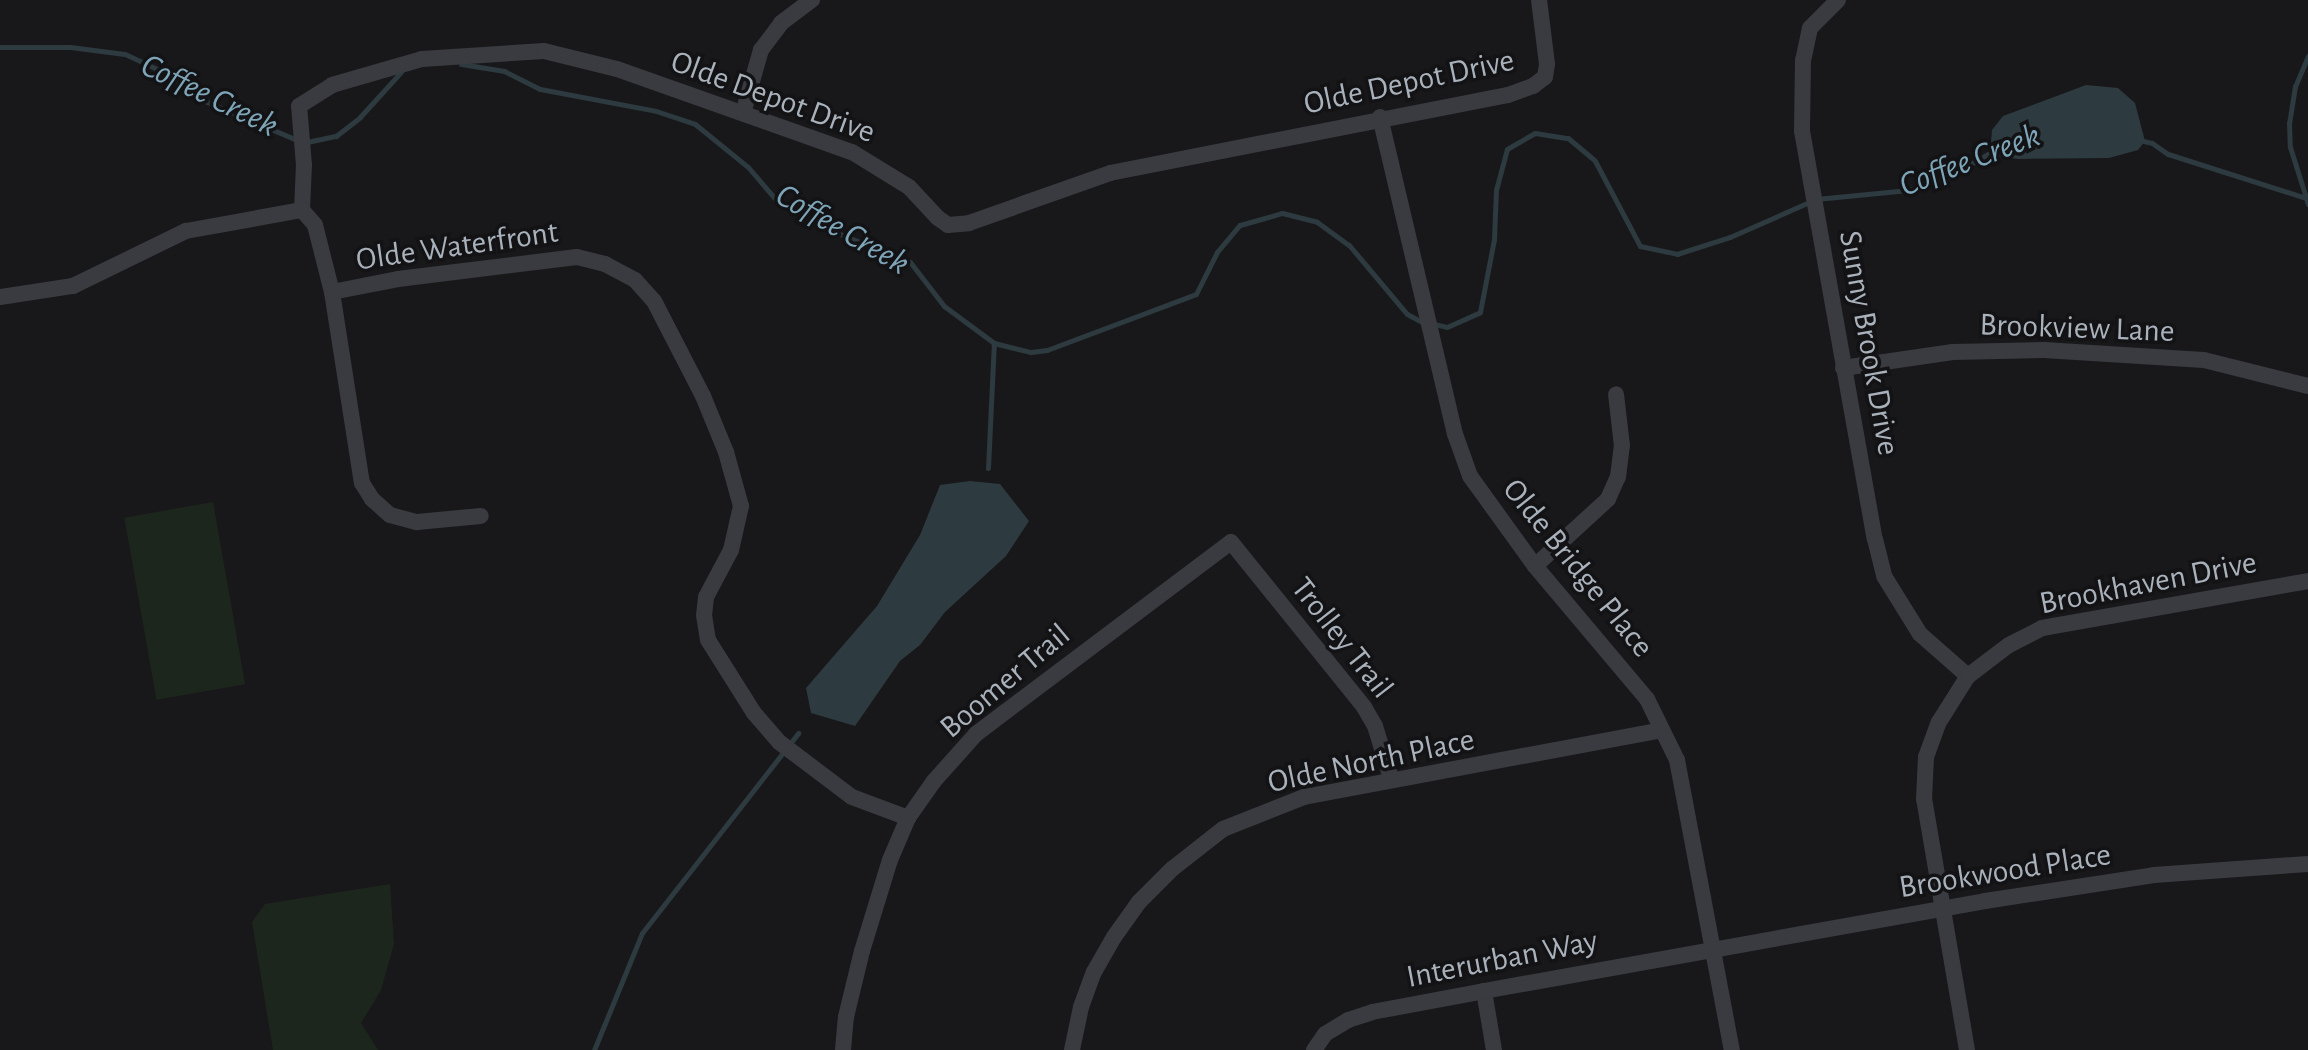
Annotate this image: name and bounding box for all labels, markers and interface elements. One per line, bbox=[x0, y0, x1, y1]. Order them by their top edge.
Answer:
street label: Olde Depot Drive bbox=[1300, 41, 1518, 123]
street label: Olde Depot Drive bbox=[666, 42, 880, 152]
water label: Coffee Creek bbox=[134, 45, 284, 147]
water label: Coffee Creek bbox=[1894, 116, 2046, 206]
water label: Coffee Creek bbox=[768, 176, 916, 284]
street label: Olde Waterfront bbox=[354, 213, 560, 279]
street label: Sunny Brook Drive bbox=[1830, 228, 1908, 458]
street label: Brookview Lane bbox=[1979, 305, 2175, 351]
street label: Olde Bridge Place bbox=[1494, 471, 1662, 665]
street label: Brookhaven Drive bbox=[2036, 543, 2260, 623]
street label: Trolley Trail bbox=[1283, 570, 1401, 706]
street label: Boomer Trail bbox=[932, 616, 1078, 746]
street label: Olde North Place bbox=[1264, 720, 1478, 802]
street label: Brookwood Place bbox=[1896, 835, 2114, 907]
street label: Interurban Way bbox=[1403, 922, 1601, 996]

